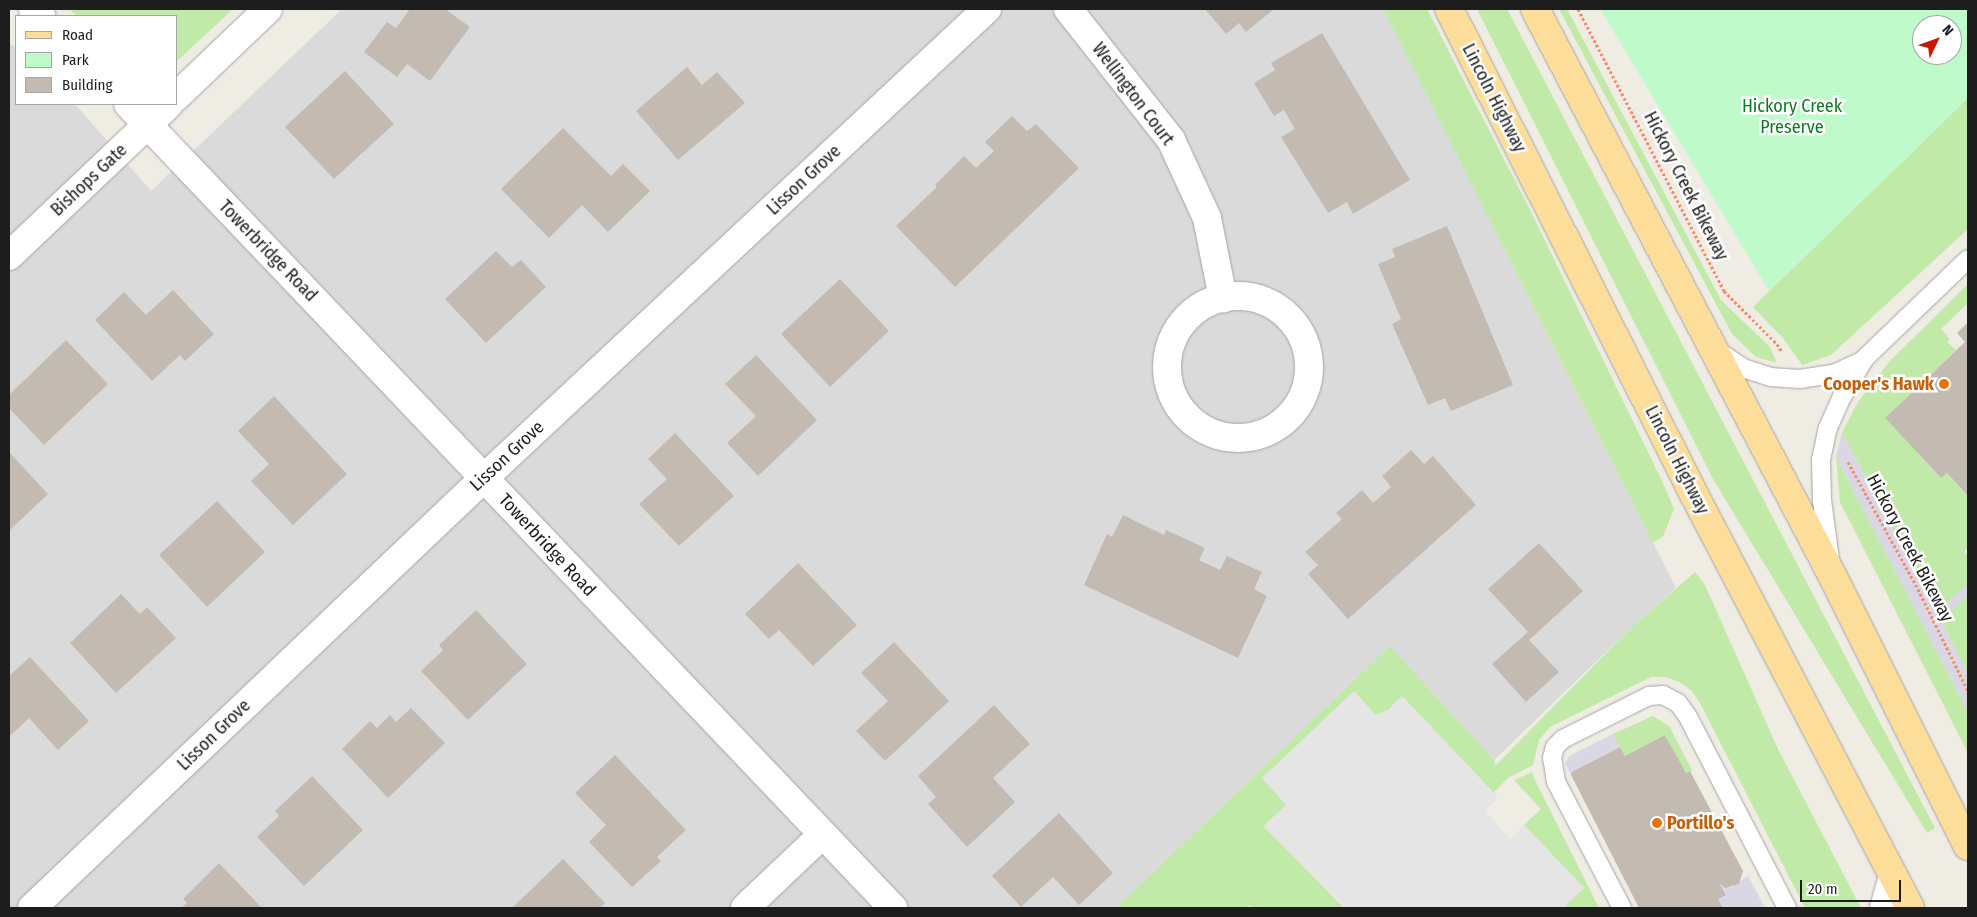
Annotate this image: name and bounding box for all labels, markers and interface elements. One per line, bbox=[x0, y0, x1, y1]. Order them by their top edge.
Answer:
legend bbox=[15, 15, 178, 105]
north arrow bbox=[1912, 15, 1962, 65]
text: N bbox=[1939, 21, 1957, 39]
text: Road bbox=[62, 26, 93, 44]
street label: Wellington Court bbox=[1087, 38, 1179, 150]
street label: Lincoln Highway bbox=[1457, 40, 1531, 156]
text: Park bbox=[62, 51, 89, 69]
text: Building bbox=[62, 76, 113, 94]
park label: Hickory Creek Preserve bbox=[1742, 96, 1842, 138]
street label: Hickory Creek Bikeway bbox=[1639, 108, 1733, 264]
street label: Bishops Gate bbox=[46, 139, 132, 221]
street label: Lisson Grove bbox=[763, 140, 845, 220]
street label: Towerbridge Road bbox=[214, 196, 322, 306]
place label: Cooper's Hawk bbox=[1823, 373, 1934, 395]
marker: Cooper's Hawk bbox=[1938, 378, 1950, 390]
street label: Lincoln Highway bbox=[1640, 402, 1714, 518]
street label: Lisson Grove bbox=[466, 416, 548, 496]
street label: Hickory Creek Bikeway bbox=[1862, 470, 1958, 626]
street label: Towerbridge Road bbox=[494, 489, 600, 601]
street label: Lisson Grove bbox=[173, 695, 255, 775]
place label: Portillo's bbox=[1667, 812, 1734, 834]
marker: Portillo's bbox=[1651, 817, 1663, 829]
scale bar bbox=[1802, 870, 1903, 902]
text: 20 m bbox=[1808, 880, 1838, 898]

